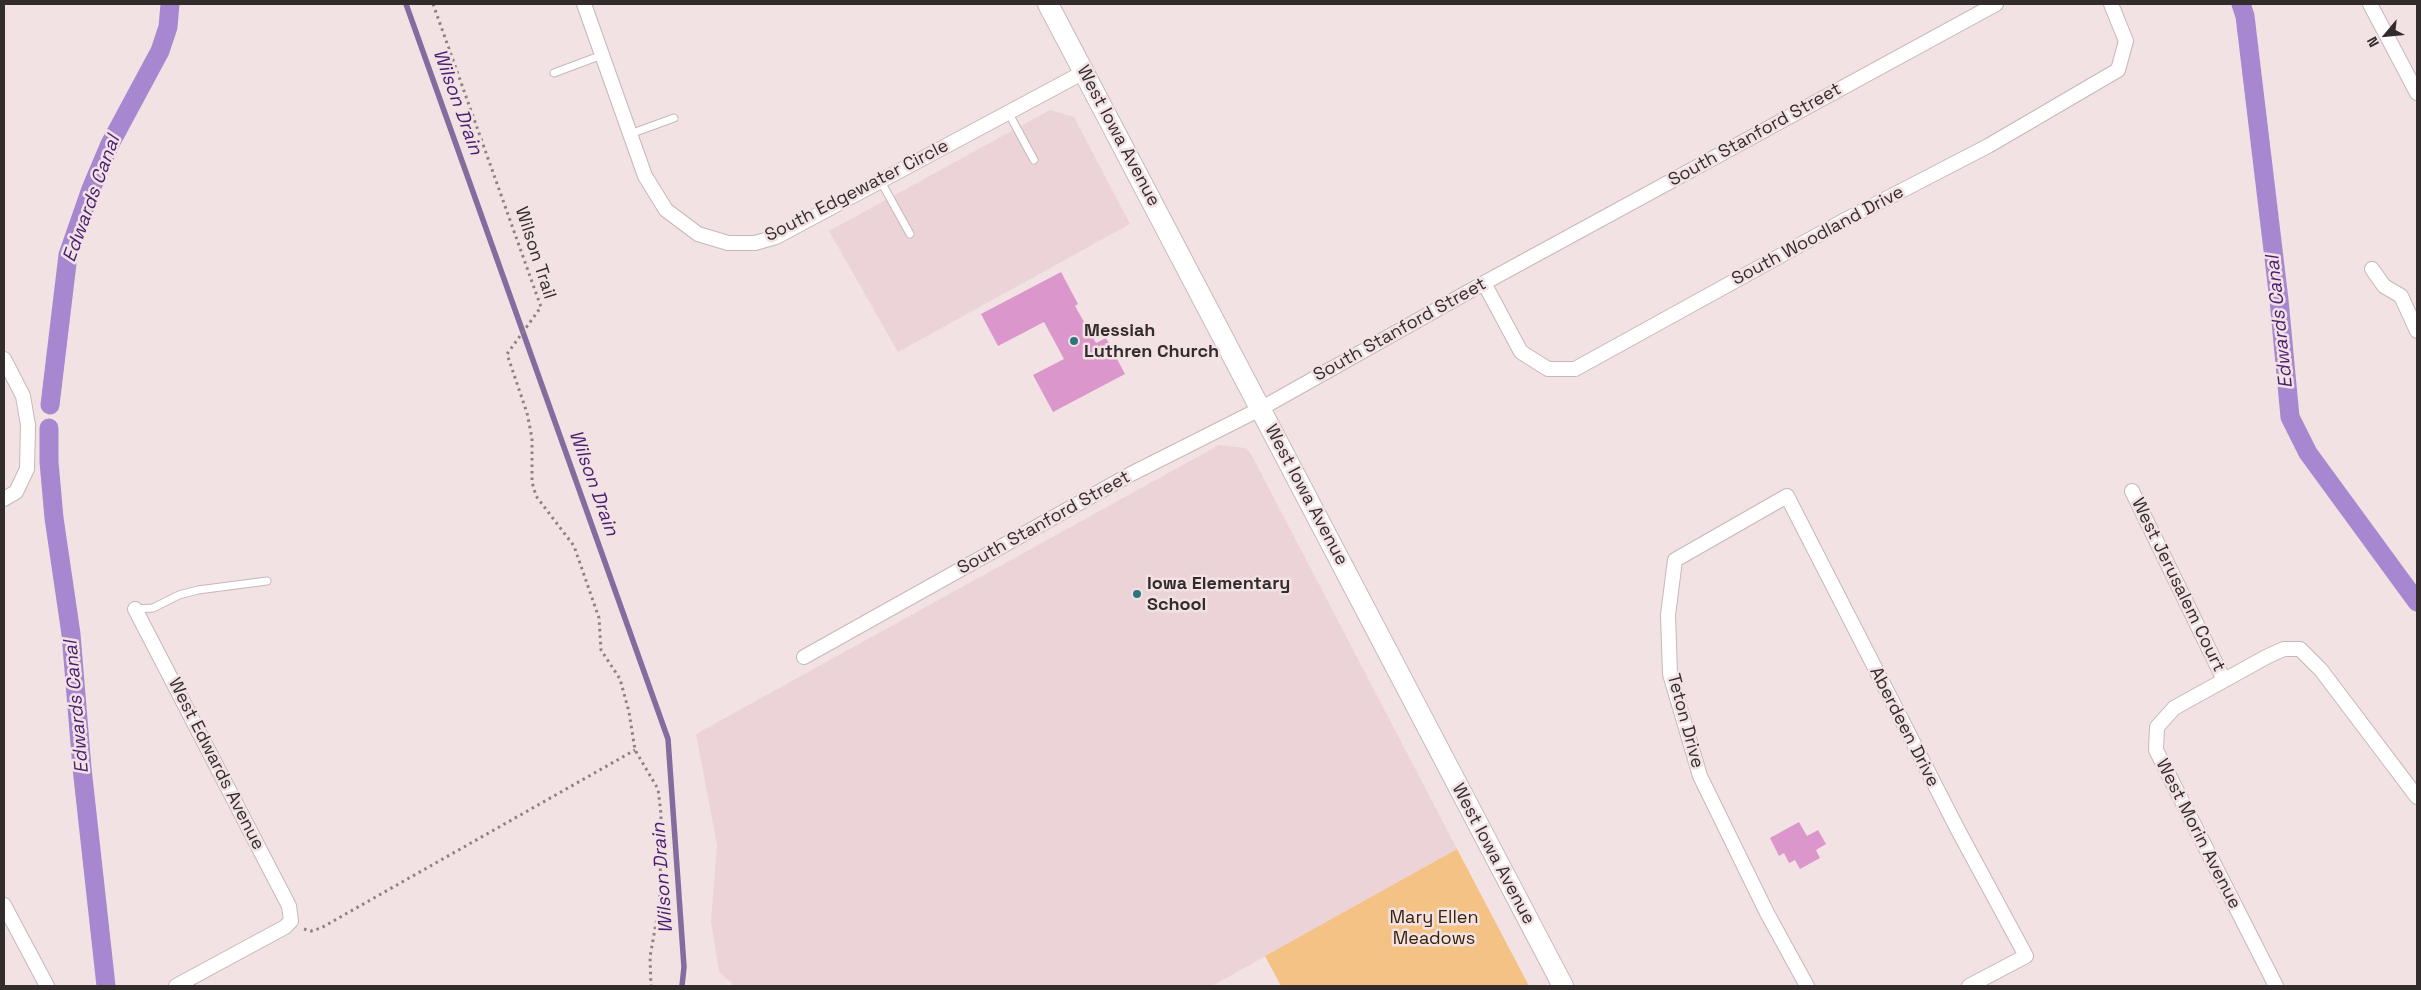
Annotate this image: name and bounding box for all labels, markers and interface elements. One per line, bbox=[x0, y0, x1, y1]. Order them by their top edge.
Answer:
north arrow bbox=[2361, 10, 2411, 60]
text: N bbox=[2363, 34, 2383, 50]
water label: Wilson Drain bbox=[427, 46, 487, 158]
street label: West Iowa Avenue bbox=[1072, 62, 1164, 210]
street label: South Stanford Street bbox=[1665, 79, 1845, 191]
water label: Edwards Canal bbox=[59, 133, 125, 265]
street label: South Edgewater Circle bbox=[762, 135, 952, 247]
street label: South Woodland Drive bbox=[1728, 181, 1908, 291]
street label: Wilson Trail bbox=[510, 204, 560, 302]
water label: Edwards Canal bbox=[2262, 255, 2298, 389]
street label: South Stanford Street bbox=[1310, 274, 1490, 386]
place label: Messiah Luthren Church bbox=[1084, 320, 1219, 362]
marker: Messiah Luthren Church bbox=[1068, 335, 1080, 347]
street label: West Iowa Avenue bbox=[1260, 421, 1352, 569]
water label: Wilson Drain bbox=[563, 427, 623, 539]
street label: South Stanford Street bbox=[954, 467, 1134, 579]
street label: West Jerusalem Court bbox=[2126, 495, 2230, 675]
place label: Iowa Elementary School bbox=[1147, 573, 1290, 616]
marker: Iowa Elementary School bbox=[1131, 588, 1143, 600]
water label: Edwards Canal bbox=[60, 640, 94, 774]
street label: Aberdeen Drive bbox=[1864, 663, 1944, 791]
street label: Teton Drive bbox=[1662, 671, 1708, 771]
street label: West Edwards Avenue bbox=[163, 674, 269, 854]
street label: West Morin Avenue bbox=[2151, 755, 2245, 913]
street label: West Iowa Avenue bbox=[1447, 780, 1539, 928]
water label: Wilson Drain bbox=[648, 822, 678, 934]
park label: Mary Ellen Meadows bbox=[1390, 907, 1478, 950]

